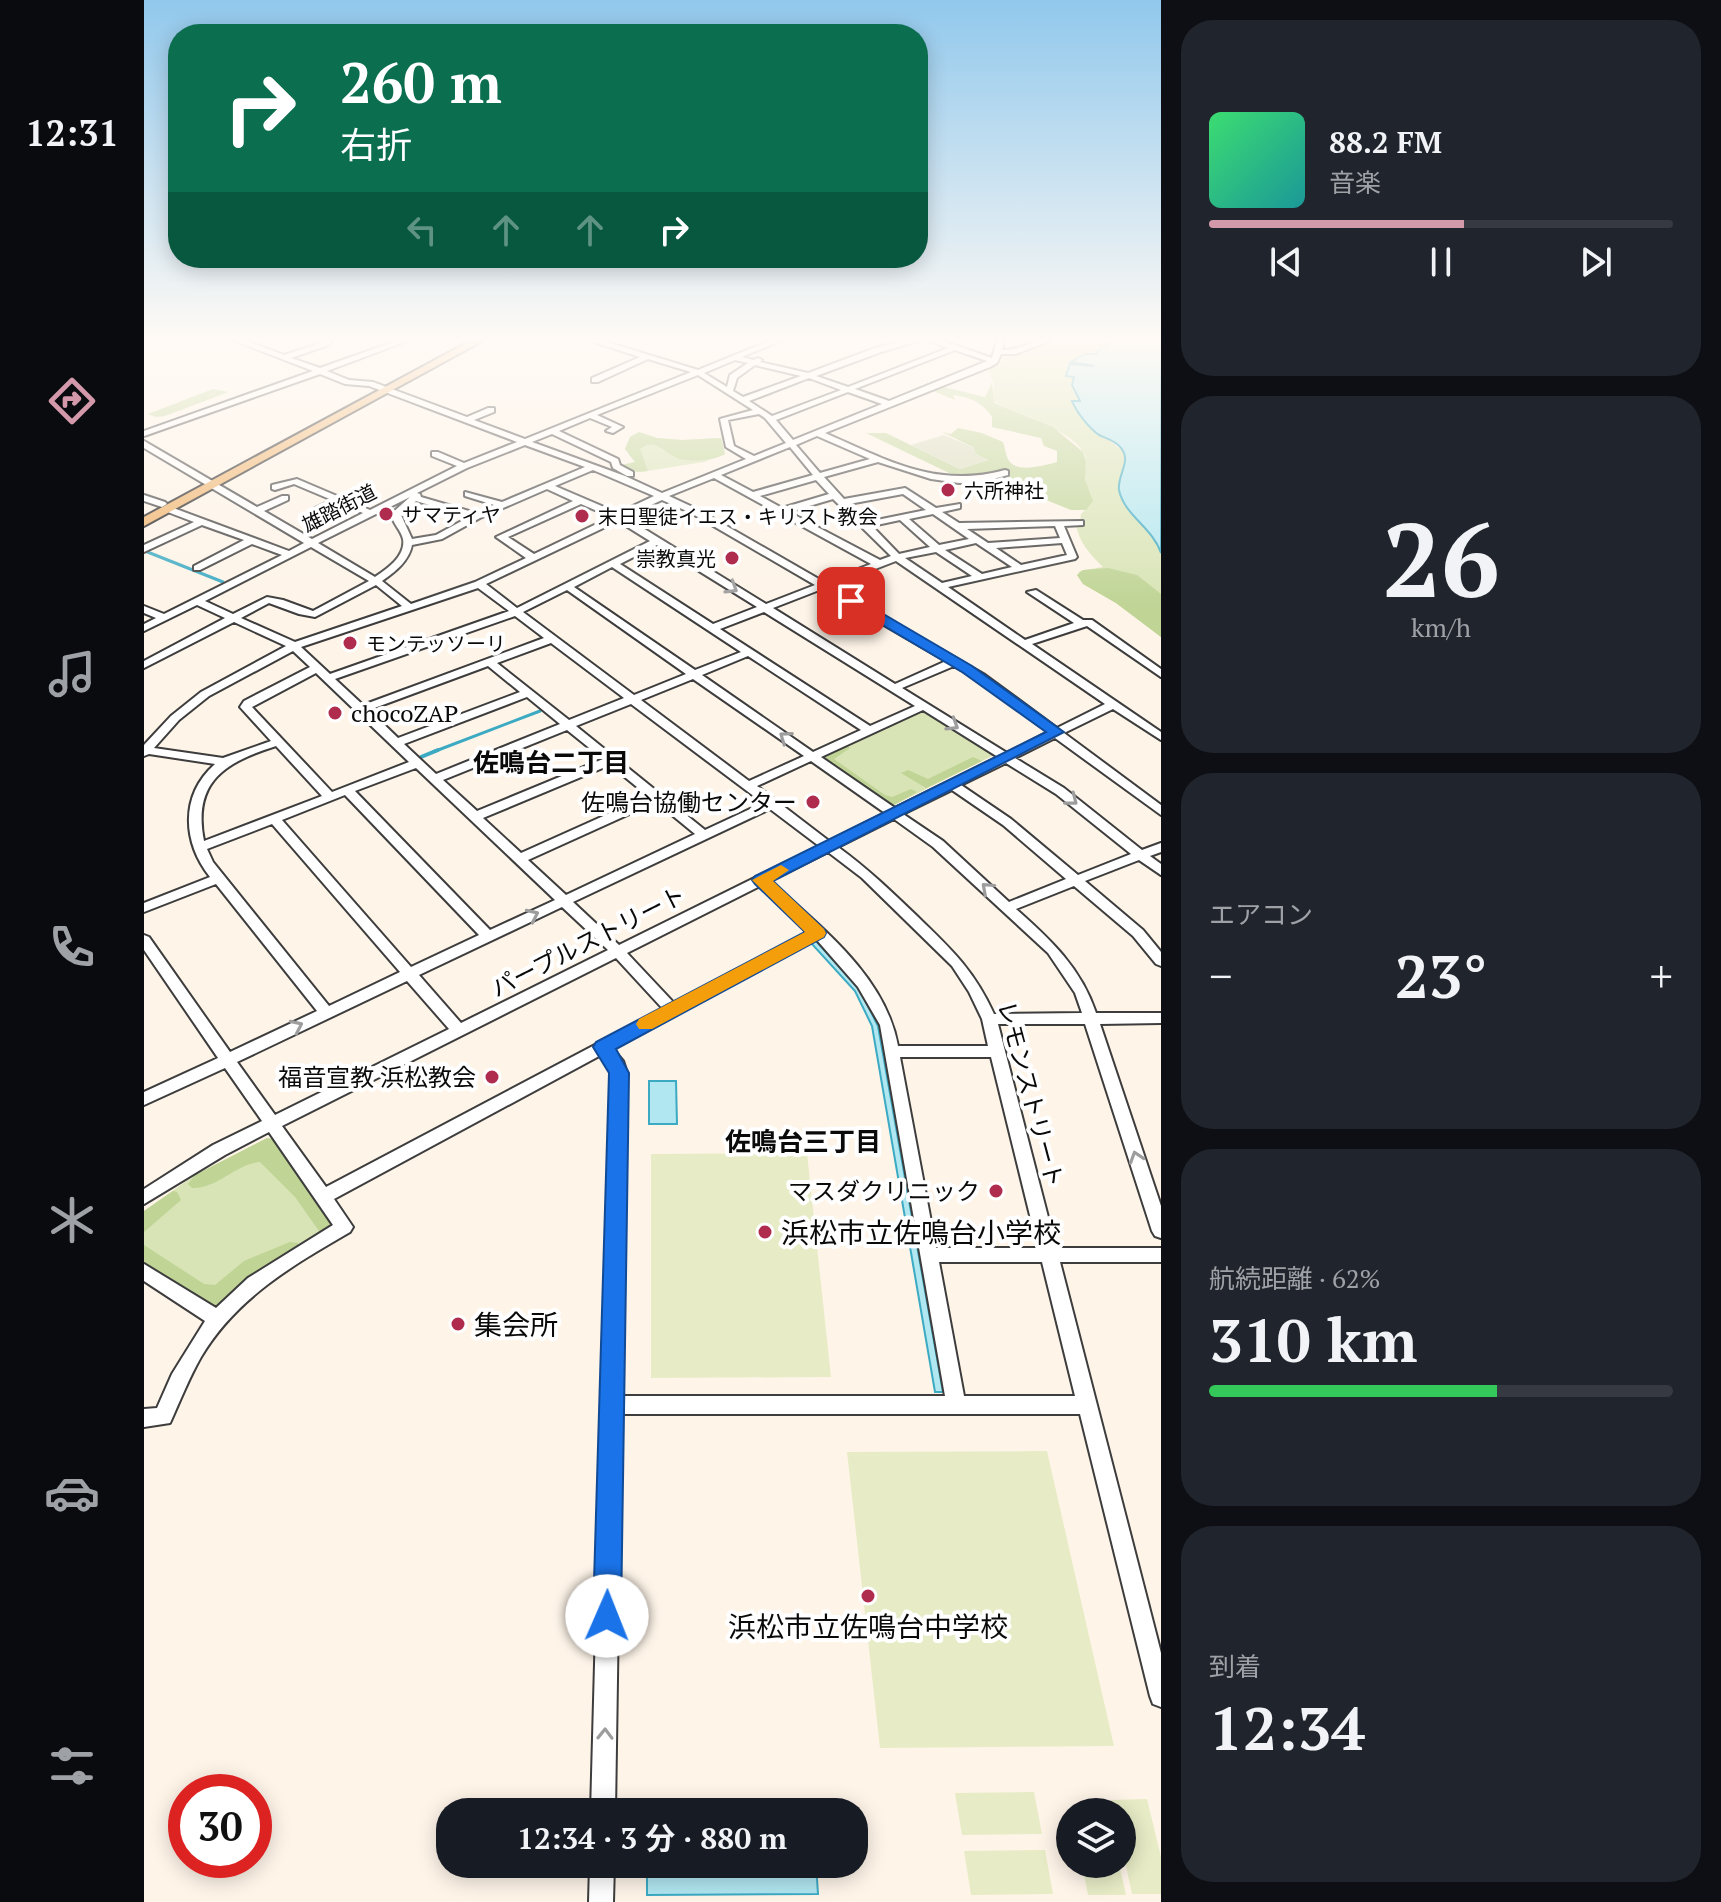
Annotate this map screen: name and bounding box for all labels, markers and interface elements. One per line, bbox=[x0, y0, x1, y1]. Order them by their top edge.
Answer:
text: 260 m bbox=[340, 45, 502, 119]
icon: right bbox=[208, 56, 312, 160]
text: 12:31 bbox=[25, 109, 119, 156]
text: 右折 bbox=[340, 121, 412, 168]
text: 88.2 FM bbox=[1329, 122, 1442, 162]
text: 音楽 bbox=[1329, 165, 1381, 199]
icon: left bbox=[400, 208, 444, 252]
icon: ahead bbox=[484, 208, 528, 252]
icon: ahead bbox=[568, 208, 612, 252]
icon: right bbox=[652, 208, 696, 252]
icon: previous bbox=[1264, 240, 1308, 284]
icon: pause bbox=[1419, 240, 1463, 284]
icon: next bbox=[1574, 240, 1618, 284]
icon: directions bbox=[44, 373, 100, 429]
place label: 六所神社 bbox=[964, 477, 1044, 504]
street label: 雄踏街道 bbox=[297, 478, 381, 538]
marker: 六所神社 bbox=[939, 481, 957, 499]
text: 26 bbox=[1382, 489, 1500, 627]
place label: サマティヤ bbox=[402, 501, 501, 528]
place label: 末日聖徒イエス・キリスト教会 bbox=[598, 503, 878, 530]
marker: サマティヤ bbox=[377, 505, 395, 523]
marker: 末日聖徒イエス・キリスト教会 bbox=[573, 507, 591, 525]
place label: 崇教真光 bbox=[636, 545, 716, 572]
marker: 崇教真光 bbox=[723, 549, 741, 567]
pin bbox=[817, 567, 885, 635]
one-way arrow bbox=[724, 578, 738, 593]
icon: arrive bbox=[829, 579, 873, 623]
text: km/h bbox=[1411, 610, 1471, 644]
place label: モンテッソーリ bbox=[366, 630, 506, 657]
marker: モンテッソーリ bbox=[341, 634, 359, 652]
icon: music bbox=[44, 646, 100, 702]
place label: chocoZAP bbox=[351, 697, 458, 729]
marker: chocoZAP bbox=[326, 704, 344, 722]
one-way arrow bbox=[945, 715, 959, 730]
one-way arrow bbox=[779, 732, 793, 747]
district label: 佐鳴台二丁目 bbox=[473, 745, 629, 779]
place label: 佐鳴台協働センター bbox=[581, 786, 797, 818]
one-way arrow bbox=[1063, 790, 1077, 805]
marker: 佐鳴台協働センター bbox=[804, 793, 822, 811]
street label: パープルストリート bbox=[485, 878, 691, 1004]
one-way arrow bbox=[982, 883, 996, 898]
text: エアコン bbox=[1209, 897, 1313, 931]
one-way arrow bbox=[524, 909, 539, 925]
icon: phone bbox=[44, 919, 100, 975]
text: 23° bbox=[1395, 936, 1487, 1015]
text: − bbox=[1209, 946, 1232, 1005]
text: + bbox=[1650, 946, 1673, 1005]
street label: レモンストリート bbox=[991, 997, 1071, 1191]
one-way arrow bbox=[289, 1020, 304, 1036]
place label: 福音宣教 浜松教会 bbox=[278, 1061, 476, 1093]
marker: 福音宣教 浜松教会 bbox=[483, 1068, 501, 1086]
district label: 佐鳴台三丁目 bbox=[725, 1124, 881, 1158]
one-way arrow bbox=[1130, 1151, 1146, 1165]
place label: マスダクリニック bbox=[788, 1175, 980, 1207]
marker: マスダクリニック bbox=[987, 1182, 1005, 1200]
icon: climate bbox=[44, 1192, 100, 1248]
place label: 浜松市立佐鳴台小学校 bbox=[781, 1214, 1061, 1251]
marker: 浜松市立佐鳴台小学校 bbox=[756, 1223, 774, 1241]
text: 航続距離 · 62% bbox=[1209, 1261, 1381, 1295]
text: 310 km bbox=[1209, 1300, 1417, 1379]
place label: 集会所 bbox=[474, 1306, 558, 1343]
marker: 集会所 bbox=[449, 1315, 467, 1333]
icon: car bbox=[44, 1465, 100, 1521]
position arrow bbox=[565, 1574, 649, 1658]
marker: 浜松市立佐鳴台中学校 bbox=[859, 1587, 877, 1605]
place label: 浜松市立佐鳴台中学校 bbox=[728, 1608, 1008, 1645]
text: 到着 bbox=[1209, 1649, 1261, 1683]
text: 12:34 bbox=[1209, 1688, 1365, 1767]
one-way arrow bbox=[596, 1727, 613, 1740]
icon: filters bbox=[44, 1738, 100, 1794]
speed limit sign: 30 bbox=[168, 1774, 272, 1878]
map controls bbox=[1056, 1798, 1136, 1878]
button: layers bbox=[1056, 1798, 1136, 1878]
text: 12:34 · 3 分 · 880 m bbox=[517, 1818, 787, 1858]

